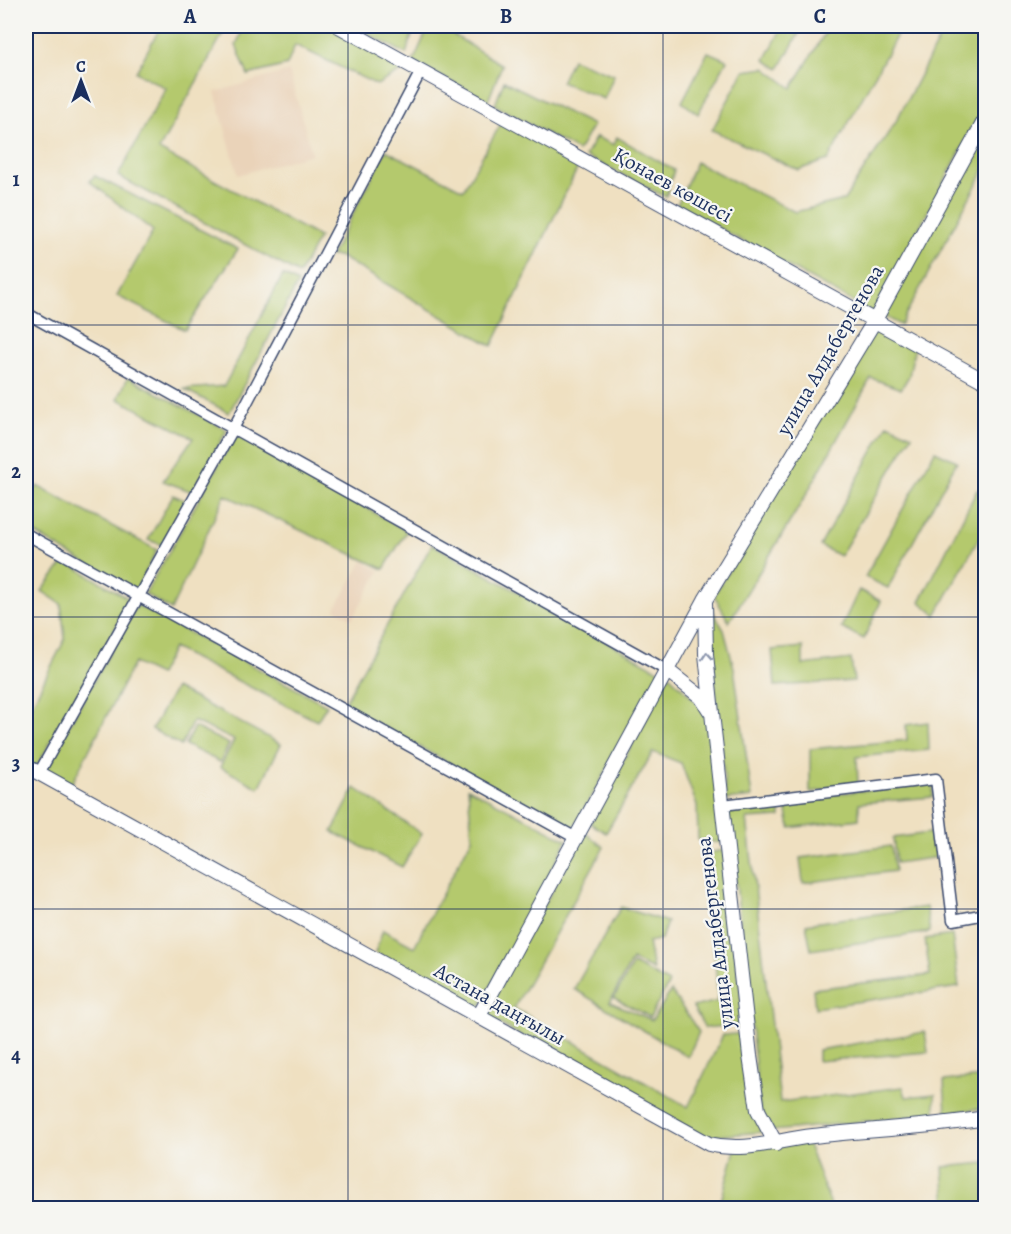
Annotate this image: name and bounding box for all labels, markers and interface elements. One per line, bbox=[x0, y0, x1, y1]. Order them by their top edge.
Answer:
text: A bbox=[183, 3, 197, 30]
text: B bbox=[500, 3, 512, 30]
text: C bbox=[814, 3, 826, 30]
north arrow bbox=[51, 51, 111, 111]
text: С bbox=[76, 56, 86, 78]
street label: Қонаев көшесі bbox=[608, 141, 738, 229]
text: 1 bbox=[12, 166, 20, 193]
street label: улица Алдабергенова bbox=[769, 259, 891, 441]
text: 2 bbox=[11, 458, 21, 485]
one-way arrow bbox=[700, 652, 713, 661]
text: 3 bbox=[12, 750, 20, 777]
street label: улица Алдабергенова bbox=[689, 835, 741, 1031]
street label: Астана даңғылы bbox=[429, 956, 571, 1052]
text: 4 bbox=[11, 1042, 21, 1069]

